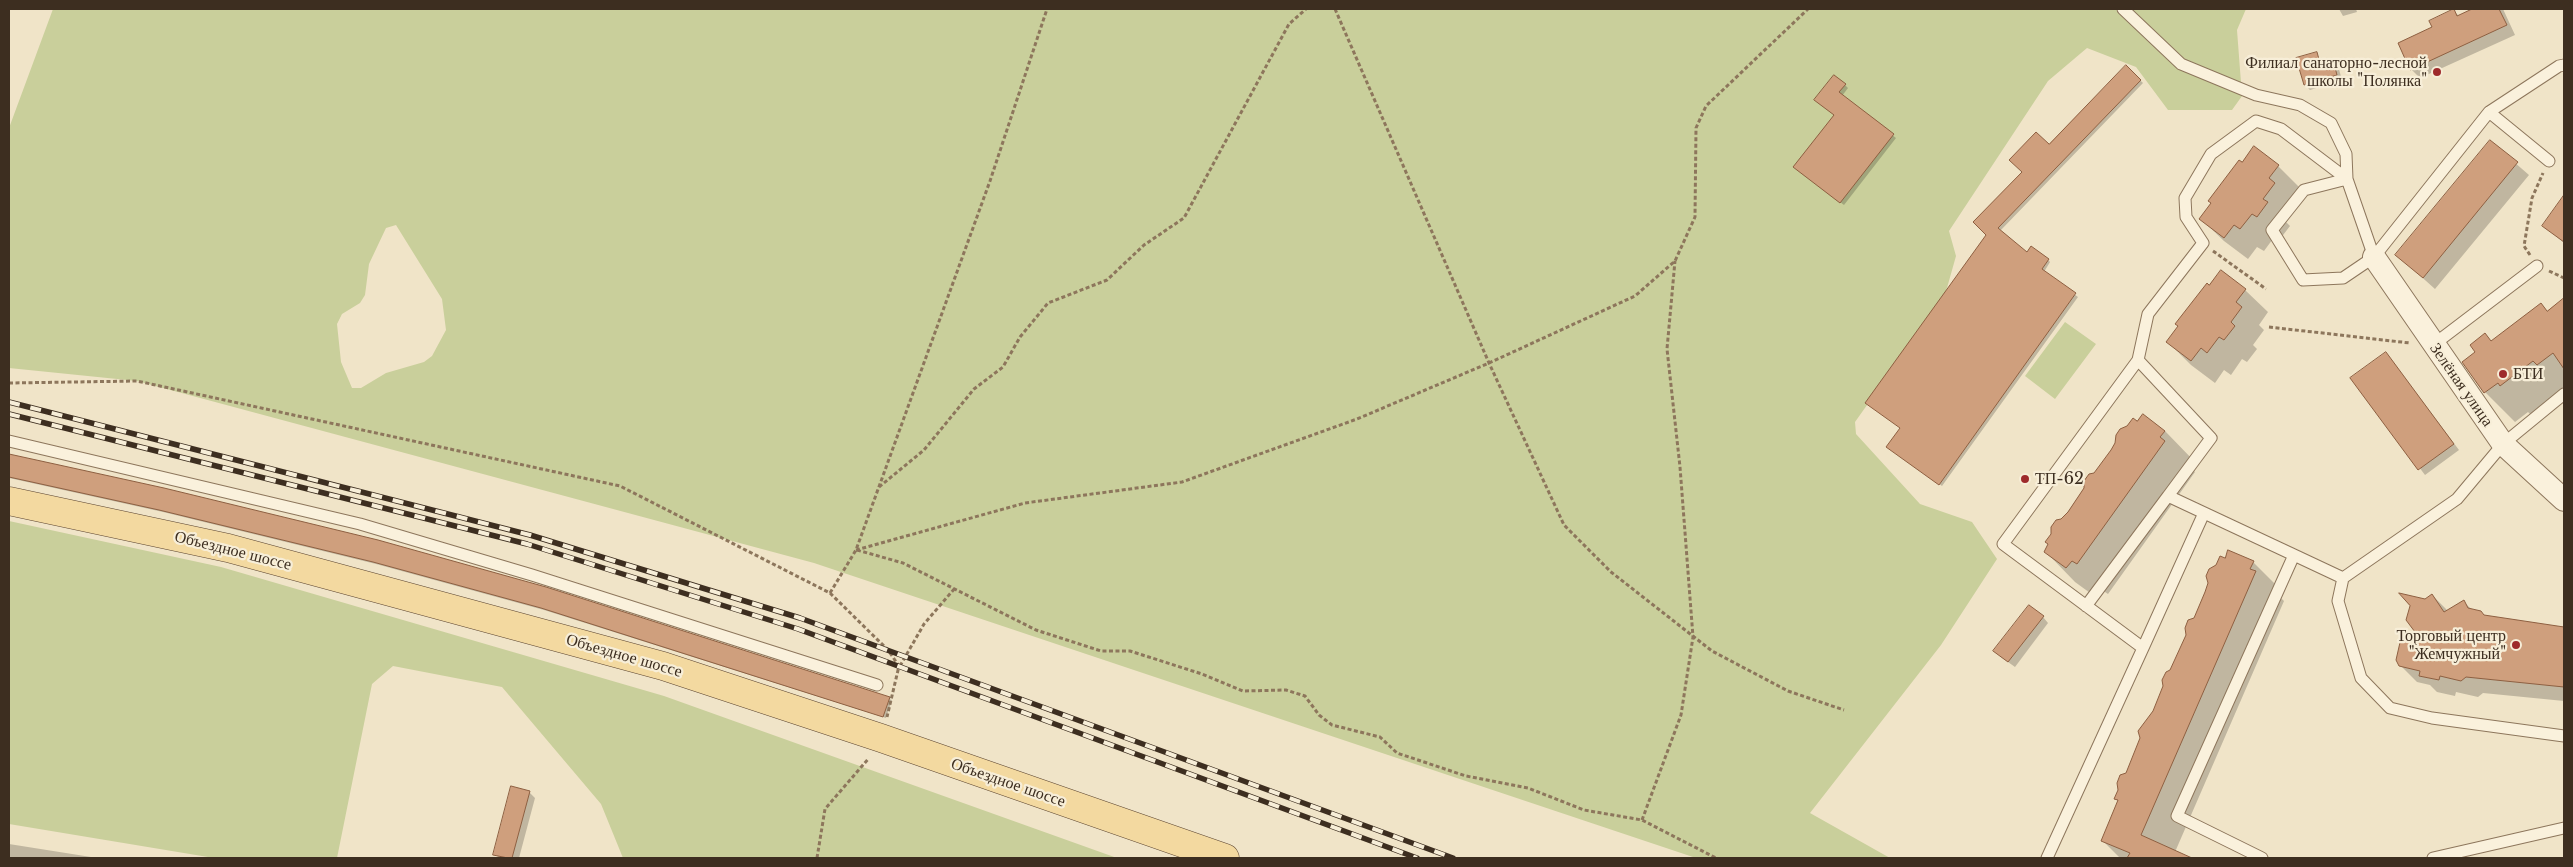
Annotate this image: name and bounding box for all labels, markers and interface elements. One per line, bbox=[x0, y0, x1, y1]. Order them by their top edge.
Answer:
place label: Филиал санаторно-лесной школы "Полянка" bbox=[2245, 53, 2427, 91]
marker: Филиал санаторно-лесной школы "Полянка" bbox=[2431, 66, 2443, 78]
street label: Зелёная улица bbox=[2425, 340, 2497, 430]
place label: БТИ bbox=[2513, 364, 2543, 384]
marker: БТИ bbox=[2497, 368, 2509, 380]
place label: ТП-62 bbox=[2035, 469, 2084, 489]
marker: ТП-62 bbox=[2019, 473, 2031, 485]
street label: Объездное шоссе bbox=[173, 527, 293, 575]
place label: Торговый центр "Жемчужный" bbox=[2396, 626, 2506, 664]
street label: Объездное шоссе bbox=[564, 630, 684, 682]
marker: Торговый центр "Жемчужный" bbox=[2510, 639, 2522, 651]
street label: Объездное шоссе bbox=[948, 754, 1068, 812]

